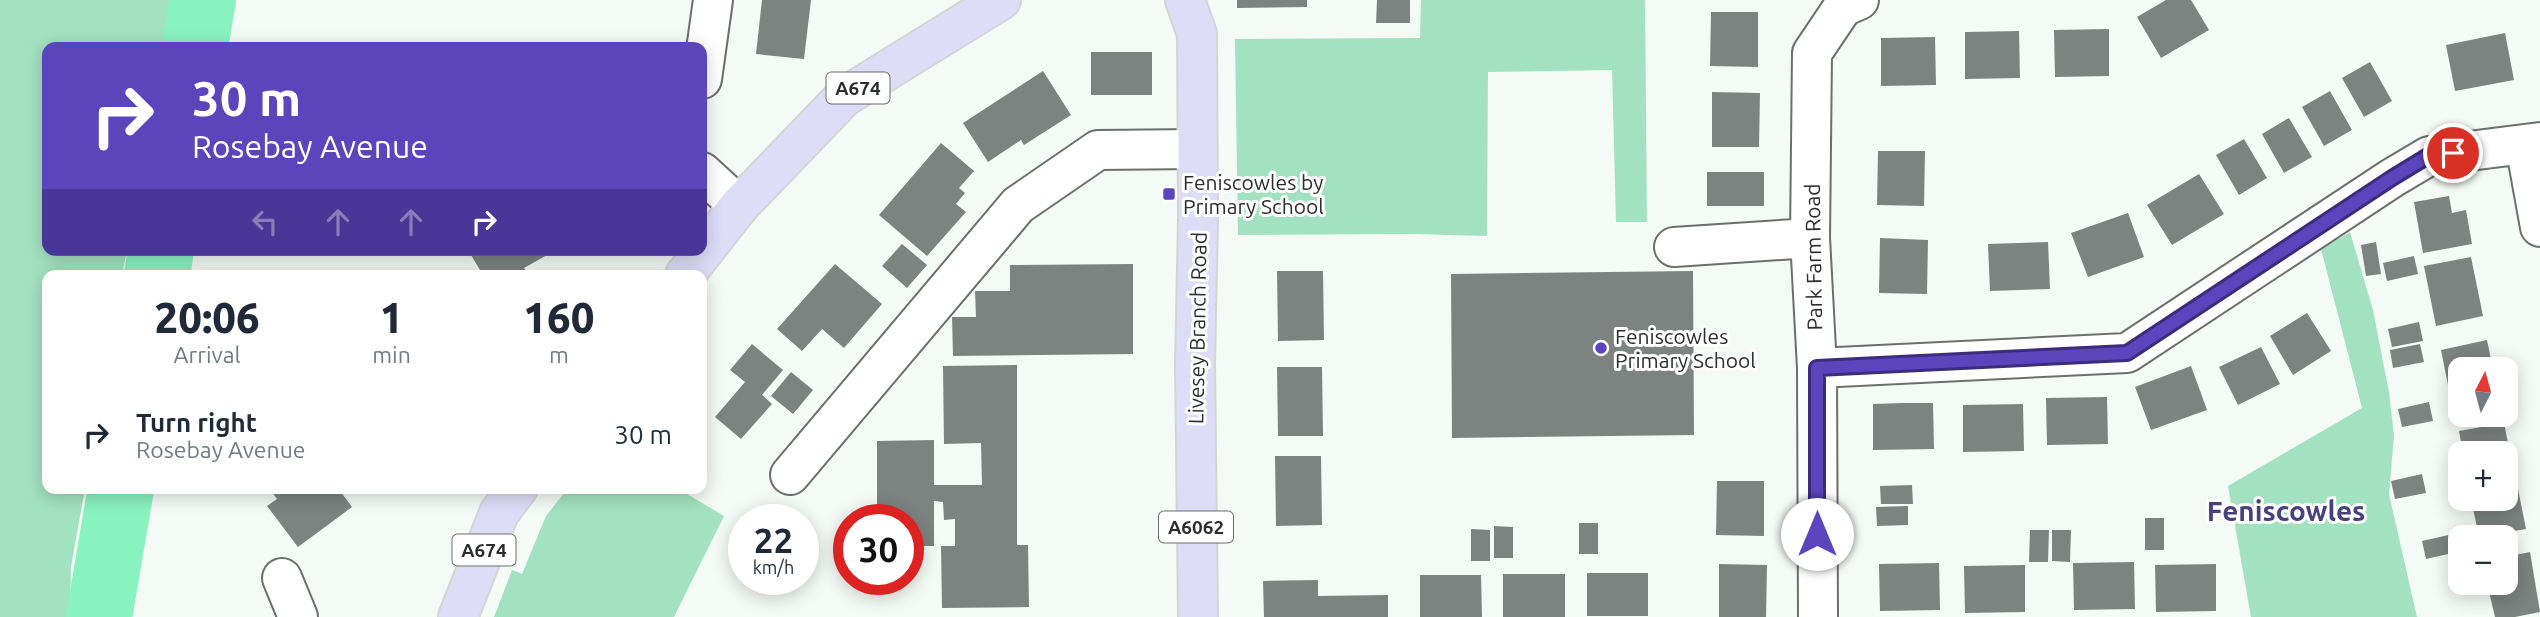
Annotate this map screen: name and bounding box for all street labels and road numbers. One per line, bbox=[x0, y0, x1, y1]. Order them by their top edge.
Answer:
road number: A674 bbox=[826, 72, 890, 104]
street label: Park Farm Road bbox=[1800, 183, 1826, 331]
street label: Livesey Branch Road bbox=[1183, 232, 1211, 424]
road number: A6062 bbox=[1159, 512, 1233, 542]
road number: A674 bbox=[452, 534, 516, 566]

